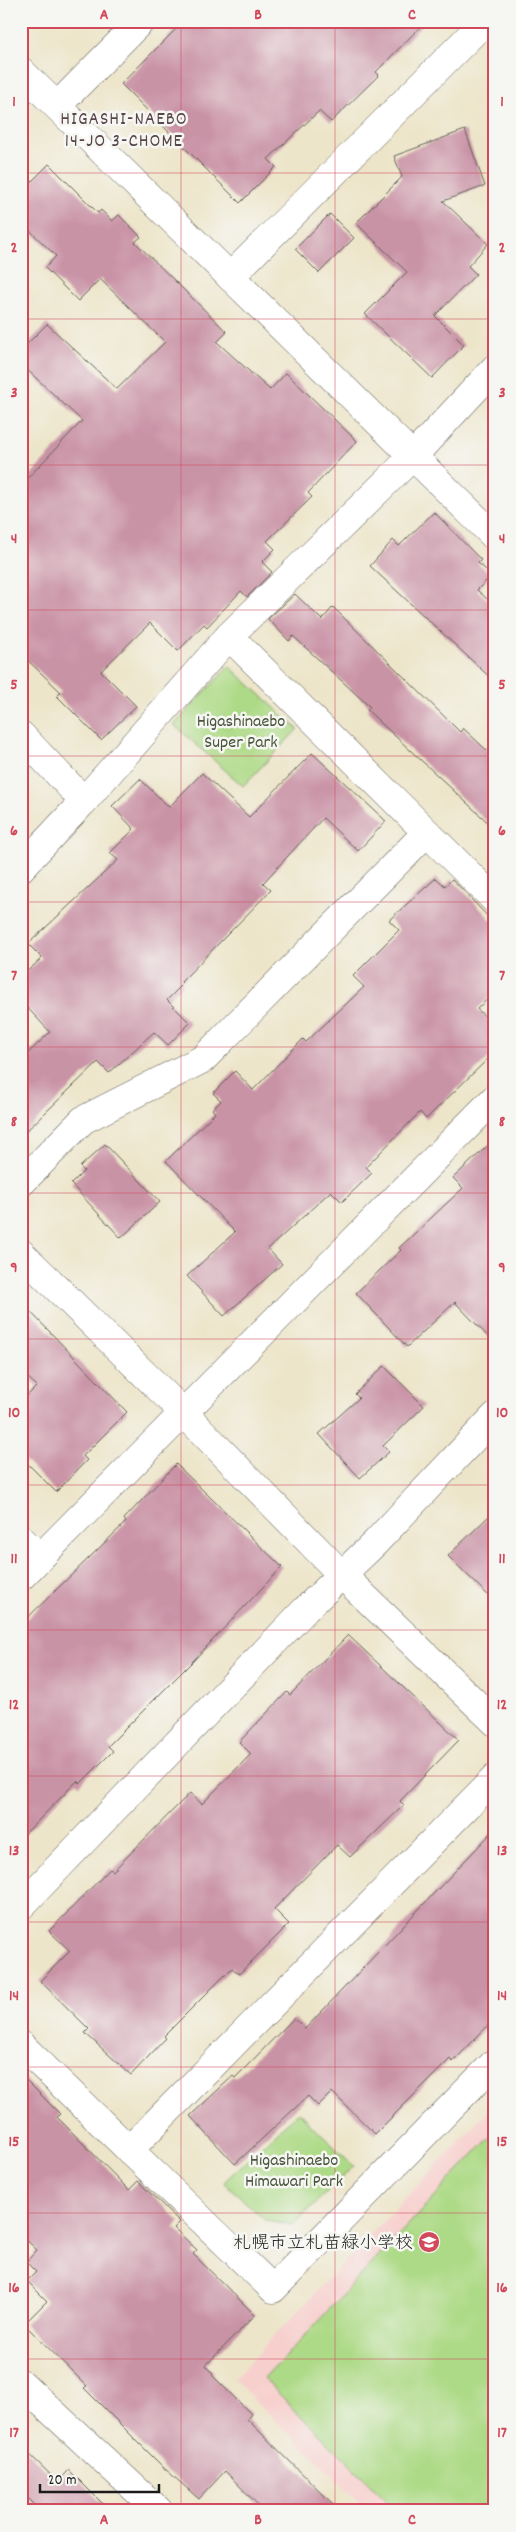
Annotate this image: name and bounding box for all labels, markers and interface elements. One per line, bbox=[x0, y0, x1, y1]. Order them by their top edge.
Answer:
text: A bbox=[100, 4, 109, 27]
text: B bbox=[254, 4, 262, 27]
text: C bbox=[408, 4, 416, 27]
text: 1 bbox=[12, 91, 16, 114]
text: 1 bbox=[500, 91, 504, 114]
district label: HIGASHI-NAEBO 14-JO 3-CHOME bbox=[60, 107, 188, 156]
text: 2 bbox=[11, 237, 18, 260]
text: 2 bbox=[499, 237, 506, 260]
text: 3 bbox=[10, 382, 18, 405]
text: 3 bbox=[498, 382, 506, 405]
text: 4 bbox=[11, 528, 17, 551]
text: 4 bbox=[499, 528, 505, 551]
text: 5 bbox=[10, 674, 18, 697]
text: 5 bbox=[498, 674, 506, 697]
park label: Higashinaebo Super Park bbox=[197, 710, 285, 756]
text: 6 bbox=[10, 820, 18, 843]
text: 6 bbox=[498, 820, 506, 843]
text: 7 bbox=[11, 965, 17, 988]
text: 7 bbox=[499, 965, 505, 988]
text: 8 bbox=[11, 1111, 18, 1134]
text: 8 bbox=[499, 1111, 506, 1134]
text: 9 bbox=[10, 1257, 18, 1280]
text: 9 bbox=[498, 1257, 506, 1280]
text: 10 bbox=[8, 1402, 20, 1425]
text: 10 bbox=[496, 1402, 508, 1425]
text: 11 bbox=[10, 1548, 18, 1571]
text: 11 bbox=[498, 1548, 506, 1571]
text: 12 bbox=[9, 1694, 19, 1717]
text: 12 bbox=[497, 1694, 507, 1717]
text: 13 bbox=[9, 1840, 19, 1863]
text: 13 bbox=[497, 1840, 507, 1863]
text: 14 bbox=[9, 1985, 19, 2008]
text: 14 bbox=[497, 1985, 507, 2008]
text: 15 bbox=[9, 2131, 19, 2154]
text: 15 bbox=[497, 2131, 507, 2154]
park label: Higashinaebo Himawari Park bbox=[245, 2149, 343, 2195]
school or university icon: 札幌市立札苗緑小学校 bbox=[417, 2230, 441, 2254]
place label: 札幌市立札苗緑小学校 bbox=[233, 2232, 413, 2257]
text: 16 bbox=[8, 2277, 20, 2300]
text: 16 bbox=[496, 2277, 508, 2300]
text: 17 bbox=[9, 2422, 19, 2445]
text: 17 bbox=[497, 2422, 507, 2445]
scale bar bbox=[40, 2462, 159, 2494]
text: 20 m bbox=[48, 2470, 76, 2492]
text: A bbox=[100, 2509, 109, 2532]
text: B bbox=[254, 2509, 262, 2532]
text: C bbox=[408, 2509, 416, 2532]

